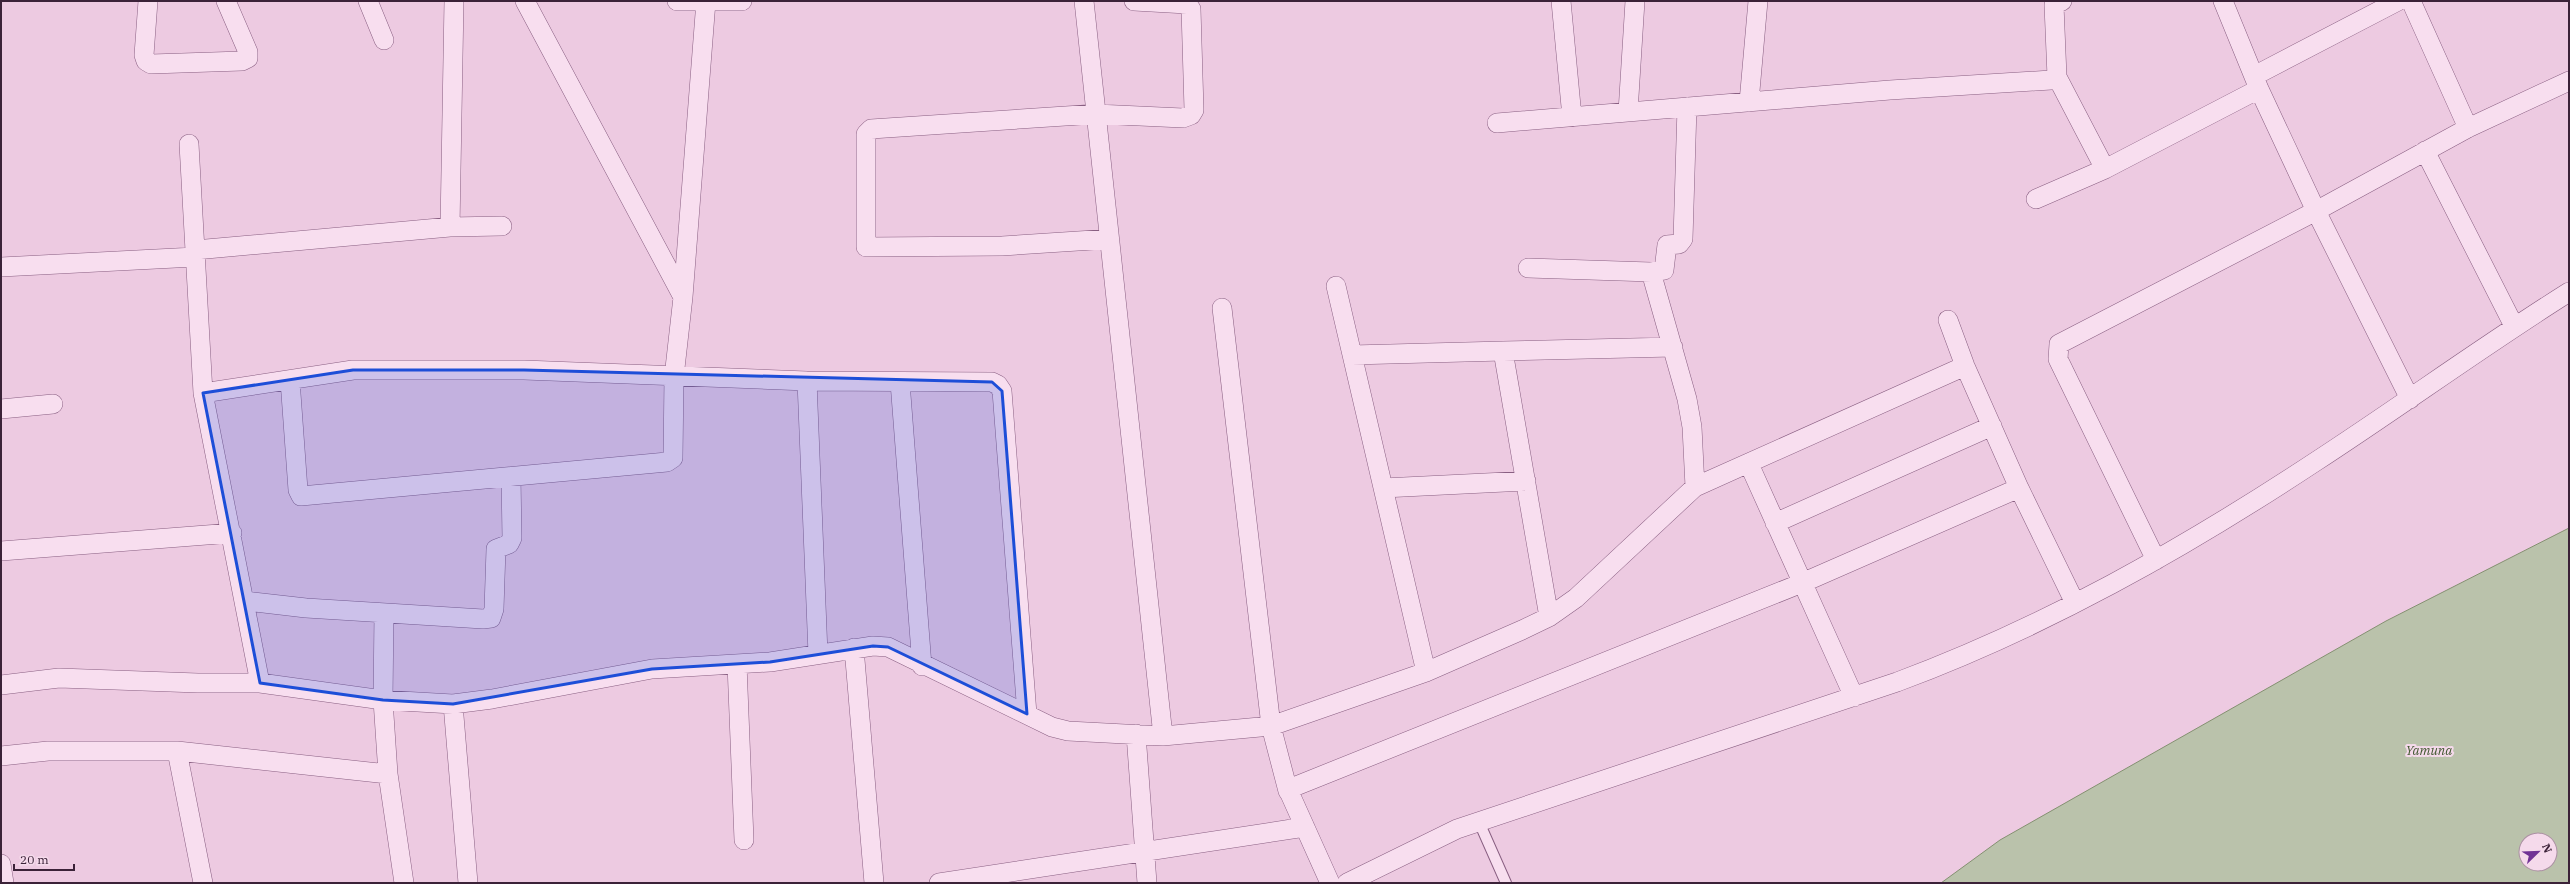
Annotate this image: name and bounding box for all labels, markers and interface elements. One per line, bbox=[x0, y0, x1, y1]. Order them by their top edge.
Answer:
water label: Yamuna bbox=[2406, 742, 2452, 759]
north arrow bbox=[2518, 832, 2558, 872]
text: N bbox=[2539, 841, 2555, 855]
scale bar bbox=[14, 846, 74, 872]
text: 20 m bbox=[20, 852, 49, 867]

